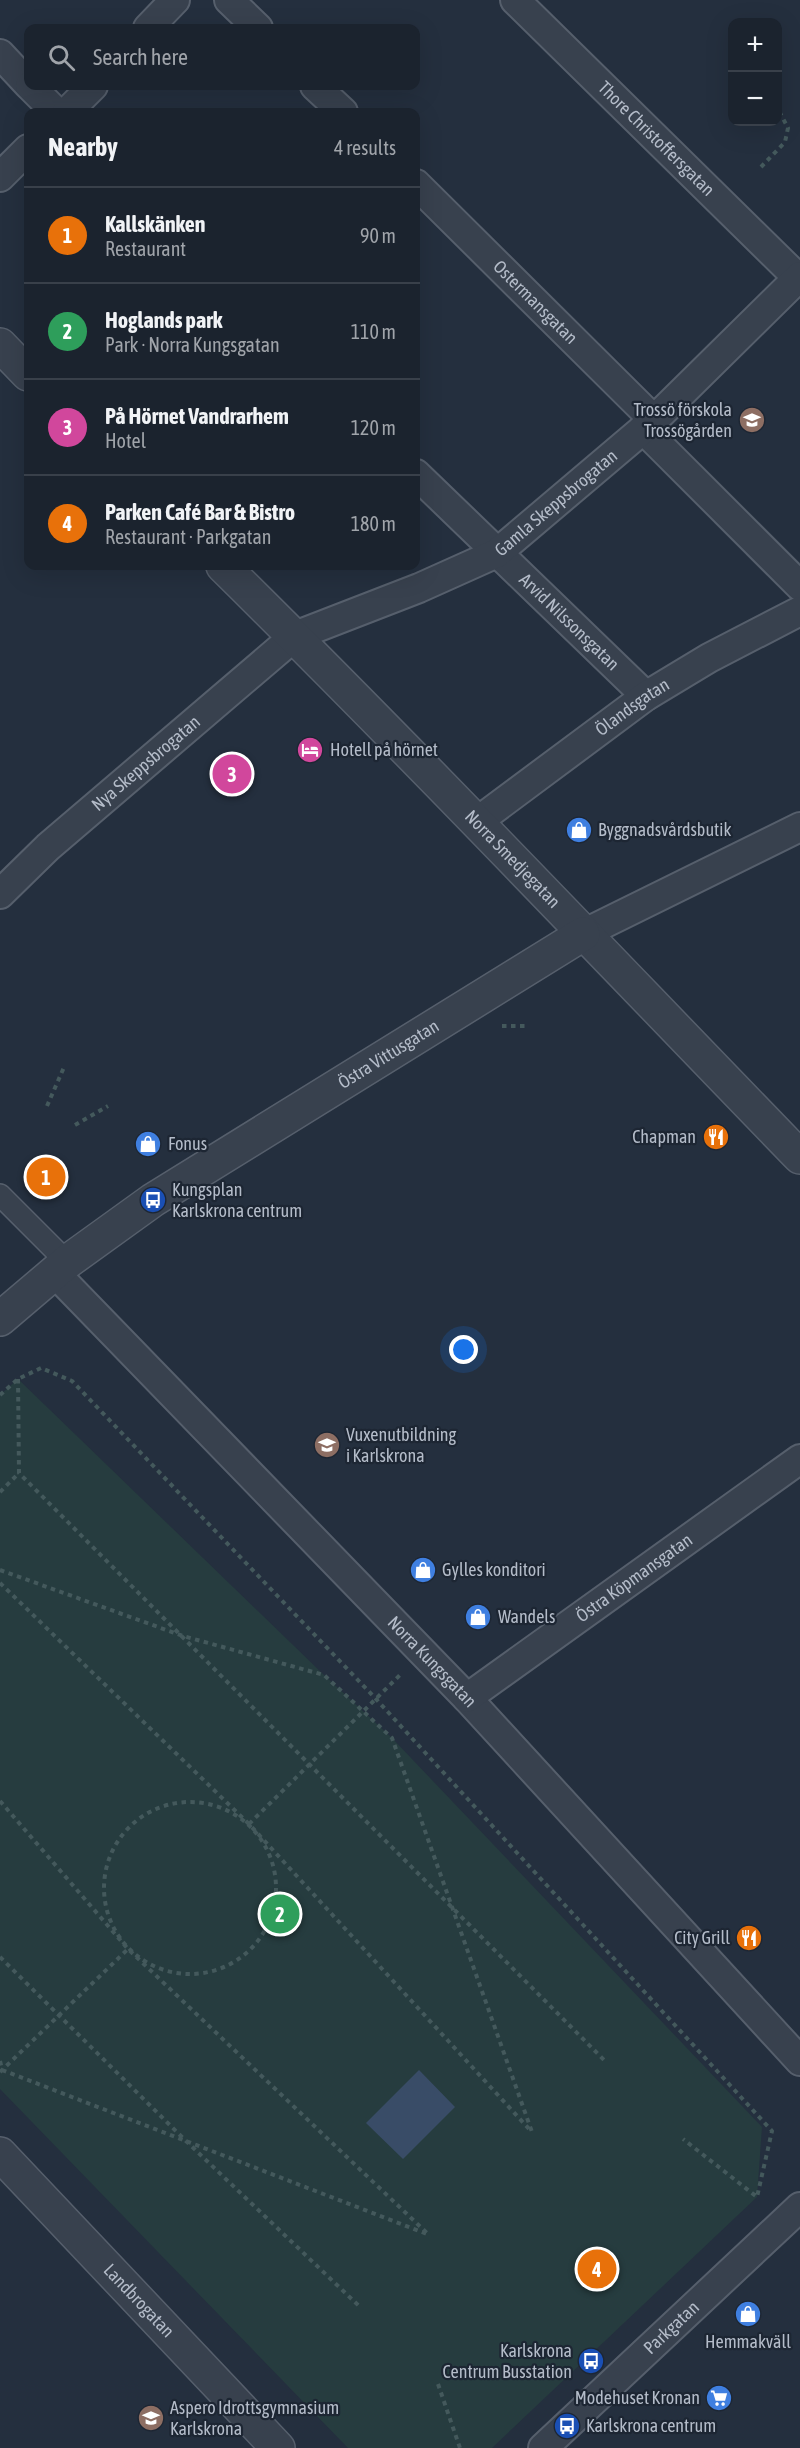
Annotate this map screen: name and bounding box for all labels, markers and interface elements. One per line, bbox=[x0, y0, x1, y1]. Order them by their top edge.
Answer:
map controls bbox=[728, 18, 782, 126]
button: + bbox=[728, 18, 782, 72]
search box bbox=[24, 24, 420, 90]
icon: search bbox=[45, 41, 78, 74]
text: Search here bbox=[93, 44, 188, 70]
button: − bbox=[728, 72, 782, 126]
street label: Thore Christoffersgatan bbox=[594, 77, 719, 200]
text: Nearby bbox=[48, 132, 118, 162]
text: 4 results bbox=[334, 136, 396, 159]
text: Kallskänken bbox=[105, 211, 205, 237]
text: 1 bbox=[63, 224, 72, 247]
text: 90 m bbox=[360, 224, 396, 247]
text: Restaurant bbox=[105, 237, 186, 260]
street label: Ostermansgatan bbox=[489, 256, 582, 348]
text: Hoglands park bbox=[105, 307, 222, 333]
text: 2 bbox=[63, 320, 72, 343]
text: 110 m bbox=[351, 320, 396, 343]
text: Park · Norra Kungsgatan bbox=[105, 333, 280, 356]
place label: Trossö förskola Trossögården bbox=[634, 399, 732, 441]
text: På Hörnet Vandrarhem bbox=[105, 403, 289, 429]
school or university icon: Trossö förskola Trossögården bbox=[737, 405, 767, 435]
text: 3 bbox=[63, 416, 72, 439]
text: 120 m bbox=[351, 416, 396, 439]
text: Hotel bbox=[105, 429, 146, 452]
street label: Gamla Skeppsbrogatan bbox=[490, 445, 621, 560]
text: Parken Café Bar & Bistro bbox=[105, 499, 295, 525]
text: 4 bbox=[63, 512, 72, 535]
text: 180 m bbox=[351, 512, 396, 535]
text: Restaurant · Parkgatan bbox=[105, 525, 272, 548]
street label: Arvid Nilssonsgatan bbox=[515, 569, 624, 674]
street label: Ölandsgatan bbox=[591, 674, 673, 740]
street label: Nya Skeppsbrogatan bbox=[87, 711, 204, 815]
hotel icon: Hotell på hörnet bbox=[295, 735, 325, 765]
place label: Hotell på hörnet bbox=[330, 739, 438, 760]
pin: 3 bbox=[212, 752, 252, 796]
street label: Norra Smedjegatan bbox=[461, 806, 565, 912]
shop icon: Byggnadsvårdsbutik bbox=[564, 815, 594, 845]
place label: Byggnadsvårdsbutik bbox=[598, 819, 731, 840]
street label: Östra Vittusgatan bbox=[334, 1015, 442, 1093]
restaurant icon: Chapman bbox=[701, 1122, 731, 1152]
place label: Chapman bbox=[632, 1126, 696, 1147]
shop icon: Fonus bbox=[133, 1129, 163, 1159]
place label: Fonus bbox=[168, 1133, 207, 1154]
pin: 1 bbox=[26, 1154, 66, 1200]
place label: Kungsplan Karlskrona centrum bbox=[172, 1179, 302, 1221]
bus stop icon: Kungsplan Karlskrona centrum bbox=[138, 1185, 168, 1215]
your location bbox=[449, 1335, 478, 1364]
place label: Vuxenutbildning i Karlskrona bbox=[346, 1424, 457, 1466]
school or university icon: Vuxenutbildning i Karlskrona bbox=[312, 1430, 342, 1460]
street label: Östra Köpmansgatan bbox=[572, 1529, 696, 1626]
shop icon: Gylles konditori bbox=[408, 1555, 438, 1585]
place label: Gylles konditori bbox=[442, 1559, 546, 1580]
shop icon: Wandels bbox=[463, 1602, 493, 1632]
place label: Wandels bbox=[498, 1606, 555, 1627]
street label: Norra Kungsgatan bbox=[384, 1612, 481, 1711]
pin: 2 bbox=[260, 1892, 300, 1936]
restaurant icon: City Grill bbox=[734, 1923, 764, 1953]
place label: City Grill bbox=[674, 1927, 730, 1948]
pin: 4 bbox=[578, 2246, 616, 2292]
street label: Landbrogatan bbox=[100, 2259, 179, 2341]
street label: Parkgatan bbox=[639, 2296, 703, 2358]
shop icon: Hemmakväll bbox=[733, 2299, 763, 2329]
place label: Hemmakväll bbox=[705, 2331, 791, 2352]
place label: Karlskrona Centrum Busstation bbox=[442, 2340, 572, 2382]
bus stop icon: Karlskrona Centrum Busstation bbox=[576, 2346, 606, 2376]
supermarket icon: Modehuset Kronan bbox=[704, 2383, 734, 2413]
place label: Modehuset Kronan bbox=[575, 2387, 700, 2408]
place label: Aspero Idrottsgymnasium Karlskrona bbox=[170, 2397, 339, 2439]
school or university icon: Aspero Idrottsgymnasium Karlskrona bbox=[136, 2403, 166, 2433]
bus stop icon: Karlskrona centrum bbox=[552, 2411, 582, 2441]
place label: Karlskrona centrum bbox=[586, 2415, 716, 2436]

